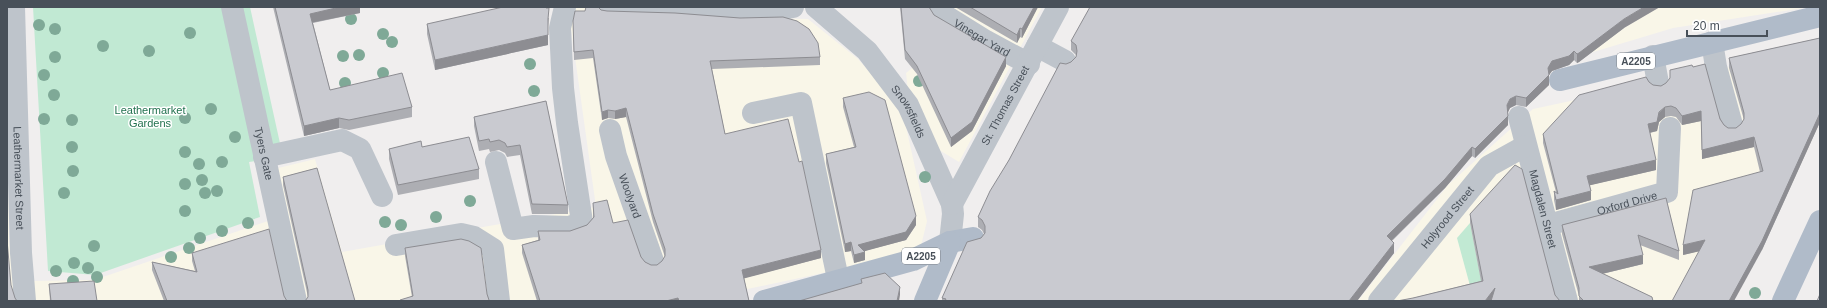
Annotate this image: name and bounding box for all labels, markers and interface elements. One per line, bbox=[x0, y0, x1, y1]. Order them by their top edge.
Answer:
scale bar bbox=[1687, 12, 1767, 38]
street label: Vinegar Yard bbox=[952, 17, 1012, 59]
text: 20 m bbox=[1693, 19, 1720, 33]
road number: A2205 bbox=[1617, 53, 1655, 69]
street label: St. Thomas Street bbox=[979, 64, 1031, 147]
street label: Snowsfields bbox=[889, 83, 928, 140]
park label: Leathermarket Gardens bbox=[115, 104, 185, 129]
street label: Leathermarket Street bbox=[11, 126, 26, 230]
street label: Tyers Gate bbox=[252, 126, 275, 181]
street label: Magdalen Street bbox=[1527, 168, 1559, 250]
street label: Woolyard bbox=[617, 172, 643, 220]
street label: Holyrood Street bbox=[1418, 184, 1476, 251]
street label: Oxford Drive bbox=[1596, 189, 1658, 217]
road number: A2205 bbox=[902, 248, 940, 264]

